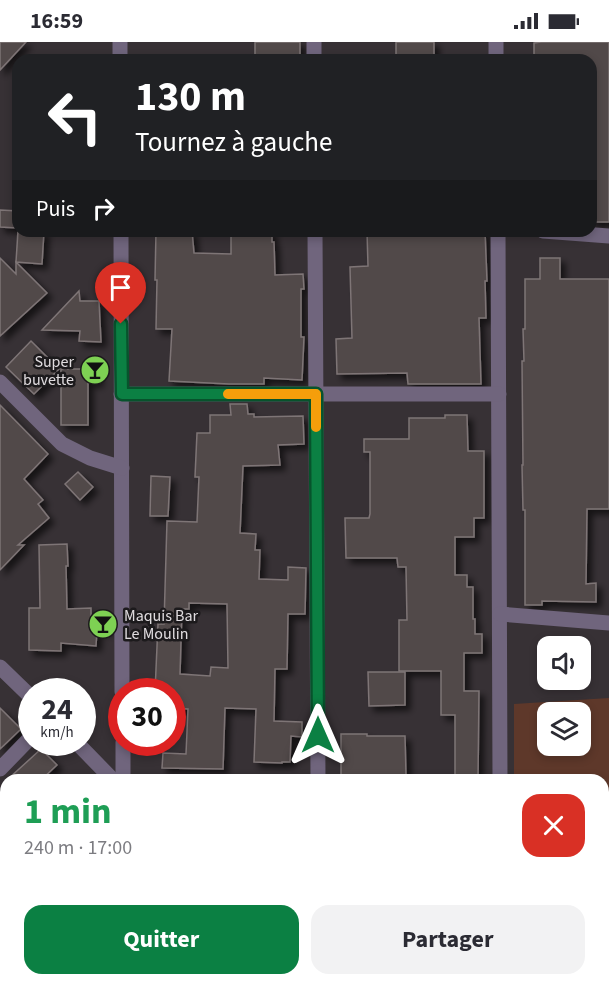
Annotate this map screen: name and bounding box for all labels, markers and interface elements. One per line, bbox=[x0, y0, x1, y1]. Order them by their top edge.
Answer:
text: 16:59 bbox=[30, 5, 83, 37]
text: 130 m bbox=[135, 67, 246, 127]
icon: left bbox=[36, 78, 114, 156]
text: Tournez à gauche bbox=[135, 123, 332, 162]
icon: right bbox=[87, 192, 120, 225]
text: Puis bbox=[36, 193, 75, 225]
pin bbox=[95, 262, 146, 324]
icon: arrive bbox=[104, 271, 137, 304]
place label: Super buvette bbox=[23, 351, 74, 391]
bar icon: Super buvette bbox=[79, 354, 111, 386]
place label: Maquis Bar Le Moulin bbox=[124, 605, 199, 645]
bar icon: Maquis Bar Le Moulin bbox=[87, 608, 119, 640]
map controls bbox=[537, 636, 591, 756]
button: sound bbox=[537, 636, 591, 690]
speed limit sign: 30 bbox=[108, 678, 186, 756]
text: 24 bbox=[41, 688, 73, 731]
button: layers bbox=[537, 702, 591, 756]
position arrow bbox=[286, 703, 350, 767]
text: km/h bbox=[40, 722, 74, 743]
text: 1 min bbox=[24, 786, 112, 837]
button: close bbox=[522, 794, 585, 857]
text: 240 m · 17:00 bbox=[24, 834, 132, 862]
button: Quitter bbox=[24, 905, 299, 974]
button: Partager bbox=[311, 905, 585, 974]

